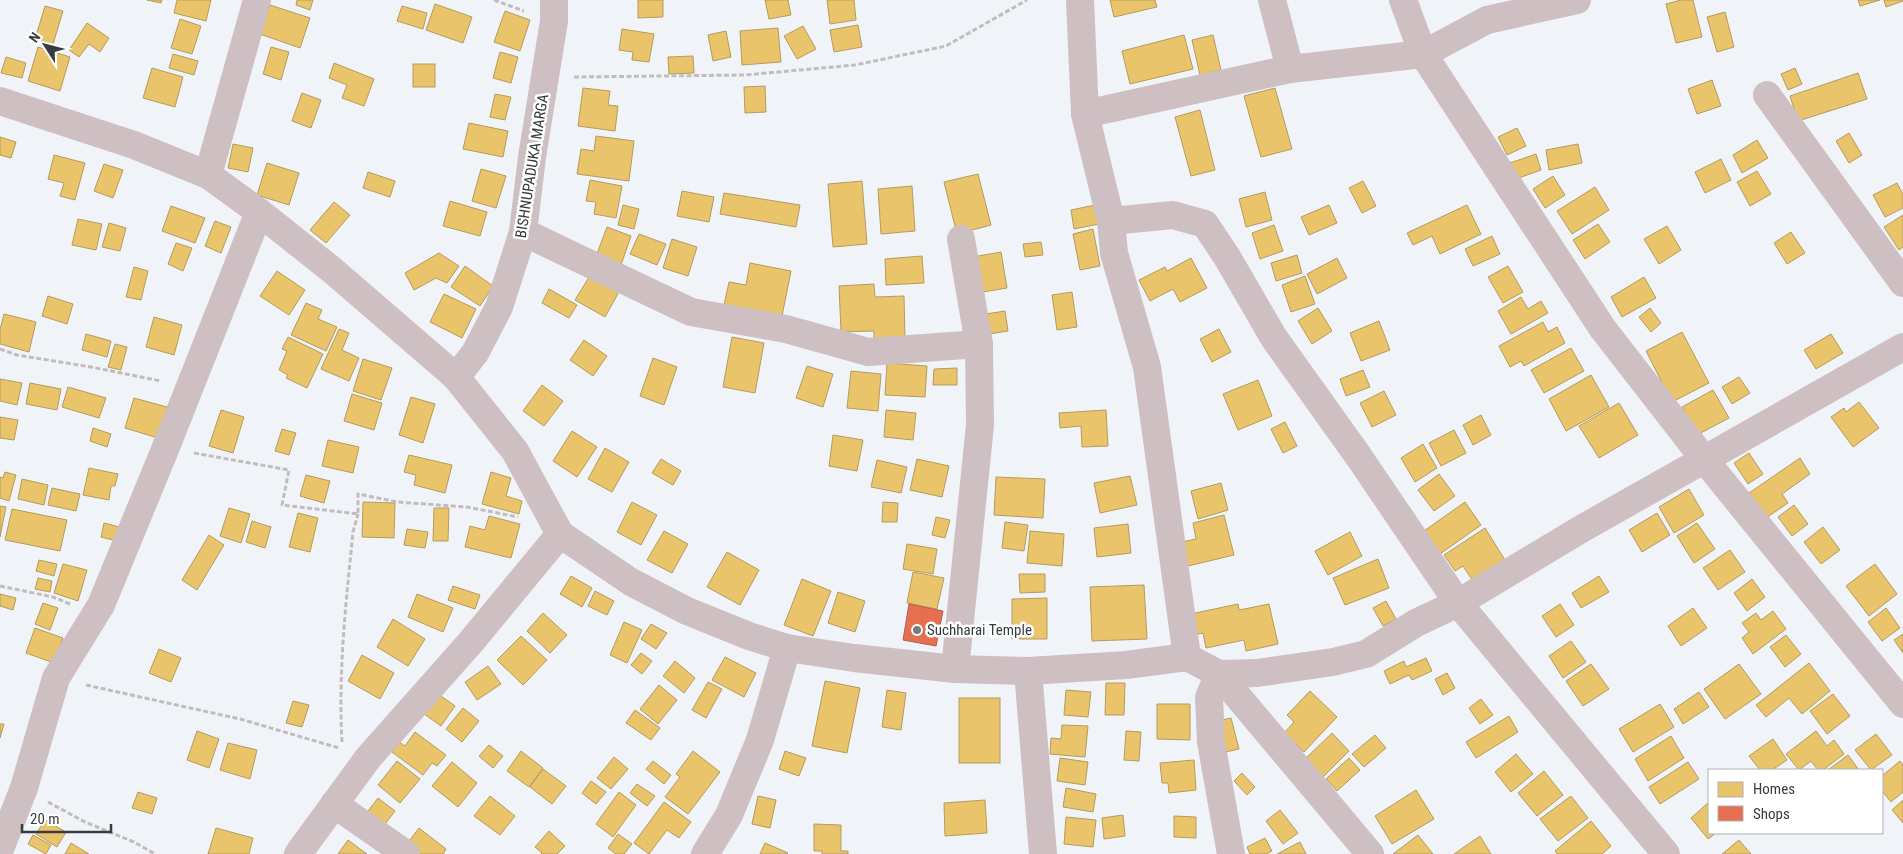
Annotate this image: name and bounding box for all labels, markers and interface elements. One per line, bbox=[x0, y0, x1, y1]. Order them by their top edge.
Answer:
north arrow bbox=[20, 20, 70, 70]
text: N bbox=[25, 29, 43, 46]
street label: BISHNUPADUKA MARGA bbox=[512, 92, 552, 239]
place label: Suchharai Temple bbox=[927, 621, 1032, 639]
marker: Suchharai Temple bbox=[911, 624, 923, 636]
legend bbox=[1708, 769, 1883, 834]
text: Homes bbox=[1753, 780, 1795, 798]
scale bar bbox=[22, 802, 111, 834]
text: Shops bbox=[1753, 805, 1790, 823]
text: 20 m bbox=[30, 810, 60, 828]

